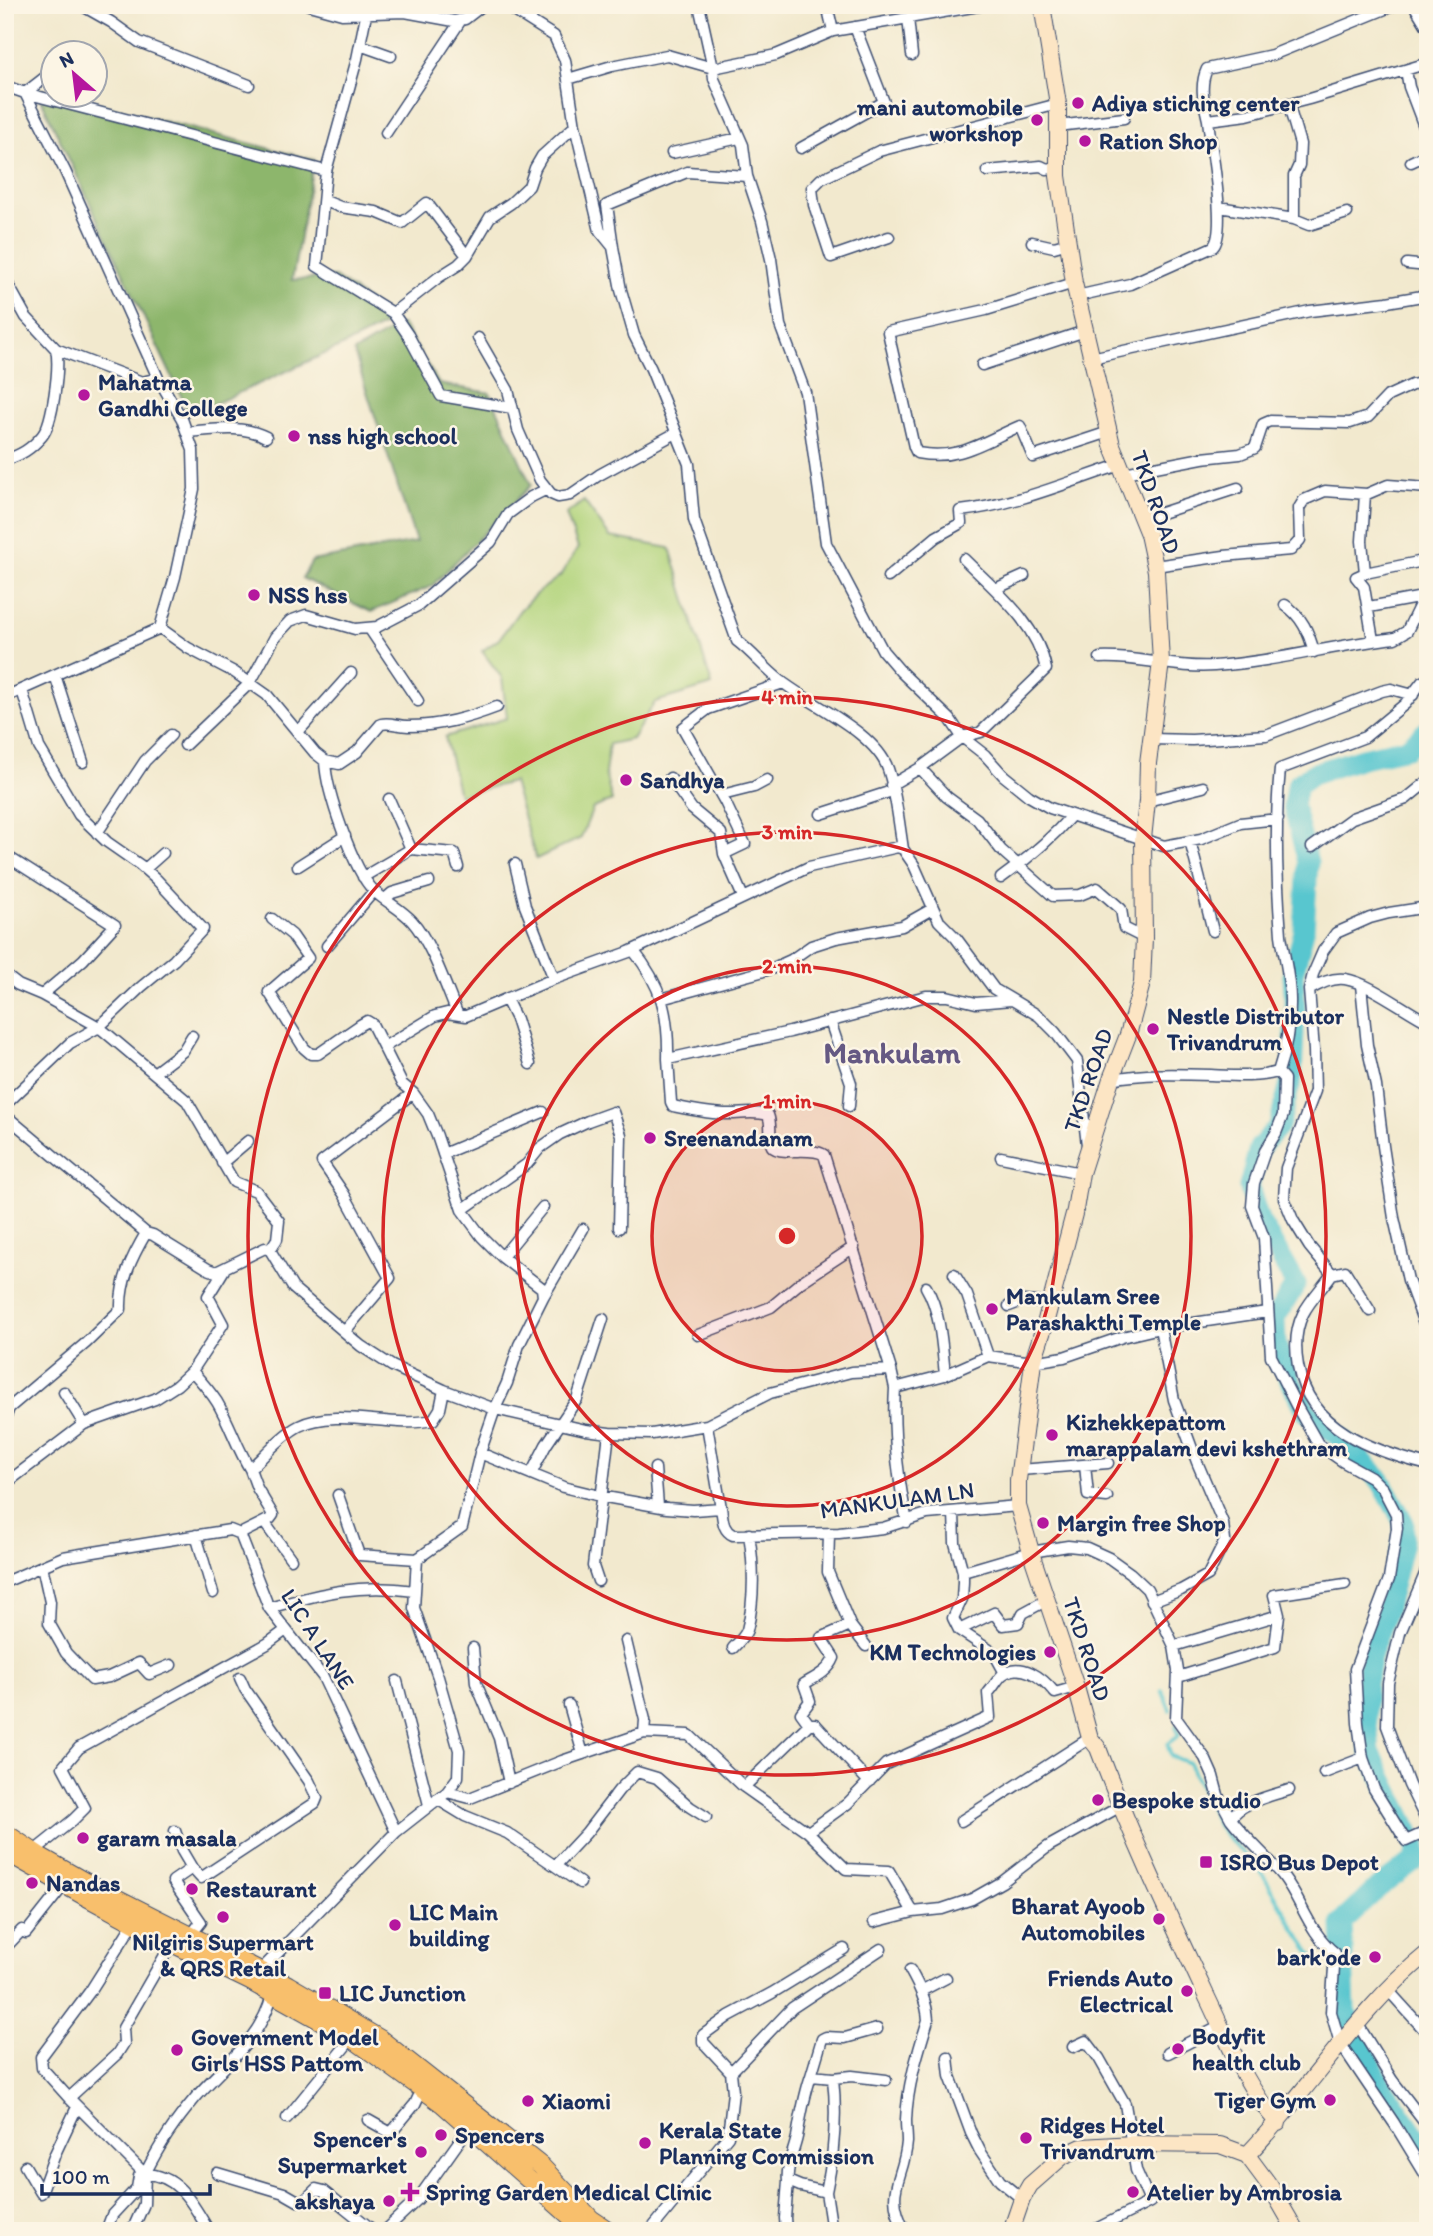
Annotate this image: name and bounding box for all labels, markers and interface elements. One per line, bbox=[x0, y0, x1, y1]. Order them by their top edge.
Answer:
north arrow bbox=[38, 38, 108, 108]
text: N bbox=[55, 46, 77, 73]
place label: Adiya stiching center bbox=[1091, 89, 1300, 117]
place label: mani automobile workshop bbox=[856, 93, 1023, 147]
marker: Adiya stiching center bbox=[1070, 95, 1086, 111]
marker: mani automobile workshop bbox=[1029, 112, 1045, 128]
place label: Ration Shop bbox=[1099, 127, 1218, 155]
marker: Ration Shop bbox=[1077, 133, 1093, 149]
place label: Mahatma Gandhi College bbox=[98, 368, 248, 422]
marker: Mahatma Gandhi College bbox=[76, 387, 92, 403]
place label: nss high school bbox=[307, 422, 458, 450]
marker: nss high school bbox=[286, 428, 302, 444]
street label: TKD ROAD bbox=[1125, 447, 1187, 557]
place label: NSS hss bbox=[268, 581, 348, 609]
marker: NSS hss bbox=[246, 587, 262, 603]
text: 4 min bbox=[761, 684, 814, 709]
place label: Sandhya bbox=[640, 766, 725, 794]
marker: Sandhya bbox=[618, 772, 634, 788]
text: 3 min bbox=[762, 819, 813, 844]
text: 2 min bbox=[762, 953, 813, 978]
place label: Nestle Distributor Trivandrum bbox=[1166, 1002, 1345, 1056]
marker: Nestle Distributor Trivandrum bbox=[1145, 1021, 1161, 1037]
street label: TKD ROAD bbox=[1057, 1025, 1119, 1135]
district label: Mankulam bbox=[823, 1034, 961, 1071]
text: 1 min bbox=[763, 1088, 812, 1113]
place label: Sreenandanam bbox=[664, 1124, 813, 1152]
marker: Sreenandanam bbox=[642, 1130, 658, 1146]
centre of rings bbox=[775, 1224, 799, 1248]
place label: Mankulam Sree Parashakthi Temple bbox=[1006, 1282, 1201, 1336]
marker: Mankulam Sree Parashakthi Temple bbox=[984, 1301, 1000, 1317]
place label: Kizhekkepattom marappalam devi kshethram bbox=[1065, 1408, 1348, 1462]
marker: Kizhekkepattom marappalam devi kshethram bbox=[1044, 1427, 1060, 1443]
street label: MANKULAM LN bbox=[818, 1475, 976, 1525]
place label: Margin free Shop bbox=[1057, 1509, 1226, 1537]
marker: Margin free Shop bbox=[1035, 1515, 1051, 1531]
street label: LIC A LANE bbox=[275, 1583, 361, 1695]
street label: TKD ROAD bbox=[1057, 1594, 1117, 1704]
place label: KM Technologies bbox=[869, 1638, 1036, 1666]
marker: KM Technologies bbox=[1042, 1644, 1058, 1660]
place label: Bespoke studio bbox=[1112, 1786, 1261, 1814]
marker: Bespoke studio bbox=[1090, 1792, 1106, 1808]
place label: garam masala bbox=[97, 1824, 237, 1852]
marker: garam masala bbox=[75, 1830, 91, 1846]
place label: ISRO Bus Depot bbox=[1220, 1848, 1379, 1876]
marker: ISRO Bus Depot bbox=[1198, 1854, 1214, 1870]
place label: Nandas bbox=[46, 1869, 120, 1897]
marker: Nandas bbox=[24, 1875, 40, 1891]
place label: Restaurant bbox=[206, 1875, 317, 1903]
marker: Restaurant bbox=[184, 1881, 200, 1897]
place label: Bharat Ayoob Automobiles bbox=[1011, 1892, 1145, 1946]
place label: LIC Main building bbox=[409, 1898, 499, 1952]
marker: Nilgiris Supermart & QRS Retail bbox=[215, 1909, 231, 1925]
marker: Bharat Ayoob Automobiles bbox=[1151, 1911, 1167, 1927]
marker: LIC Main building bbox=[387, 1917, 403, 1933]
place label: Nilgiris Supermart & QRS Retail bbox=[132, 1928, 314, 1982]
place label: bark'ode bbox=[1277, 1943, 1361, 1971]
marker: bark'ode bbox=[1367, 1949, 1383, 1965]
place label: Friends Auto Electrical bbox=[1047, 1964, 1173, 2018]
place label: LIC Junction bbox=[339, 1979, 467, 2007]
marker: Friends Auto Electrical bbox=[1179, 1983, 1195, 1999]
marker: LIC Junction bbox=[317, 1985, 333, 2001]
place label: Bodyfit health club bbox=[1192, 2022, 1301, 2076]
place label: Government Model Girls HSS Pattom bbox=[191, 2023, 379, 2077]
marker: Bodyfit health club bbox=[1170, 2041, 1186, 2057]
marker: Government Model Girls HSS Pattom bbox=[169, 2042, 185, 2058]
place label: Tiger Gym bbox=[1214, 2086, 1317, 2114]
place label: Xiaomi bbox=[542, 2087, 611, 2115]
marker: Tiger Gym bbox=[1322, 2092, 1338, 2108]
marker: Xiaomi bbox=[520, 2093, 536, 2109]
place label: Ridges Hotel Trivandrum bbox=[1039, 2111, 1165, 2165]
place label: Kerala State Planning Commission bbox=[659, 2116, 875, 2170]
place label: Spencers bbox=[455, 2121, 544, 2149]
place label: Spencer's Supermarket bbox=[278, 2125, 407, 2179]
marker: Spencers bbox=[433, 2127, 449, 2143]
marker: Ridges Hotel Trivandrum bbox=[1018, 2130, 1034, 2146]
marker: Kerala State Planning Commission bbox=[637, 2135, 653, 2151]
marker: Spencer's Supermarket bbox=[413, 2144, 429, 2160]
scale bar bbox=[42, 2152, 210, 2196]
text: 100 m bbox=[52, 2164, 110, 2189]
place label: Spring Garden Medical Clinic bbox=[426, 2178, 712, 2206]
place label: Atelier by Ambrosia bbox=[1146, 2178, 1343, 2206]
marker: Spring Garden Medical Clinic bbox=[400, 2182, 420, 2202]
marker: Atelier by Ambrosia bbox=[1125, 2184, 1141, 2200]
place label: akshaya bbox=[295, 2187, 376, 2215]
marker: akshaya bbox=[381, 2193, 397, 2209]

